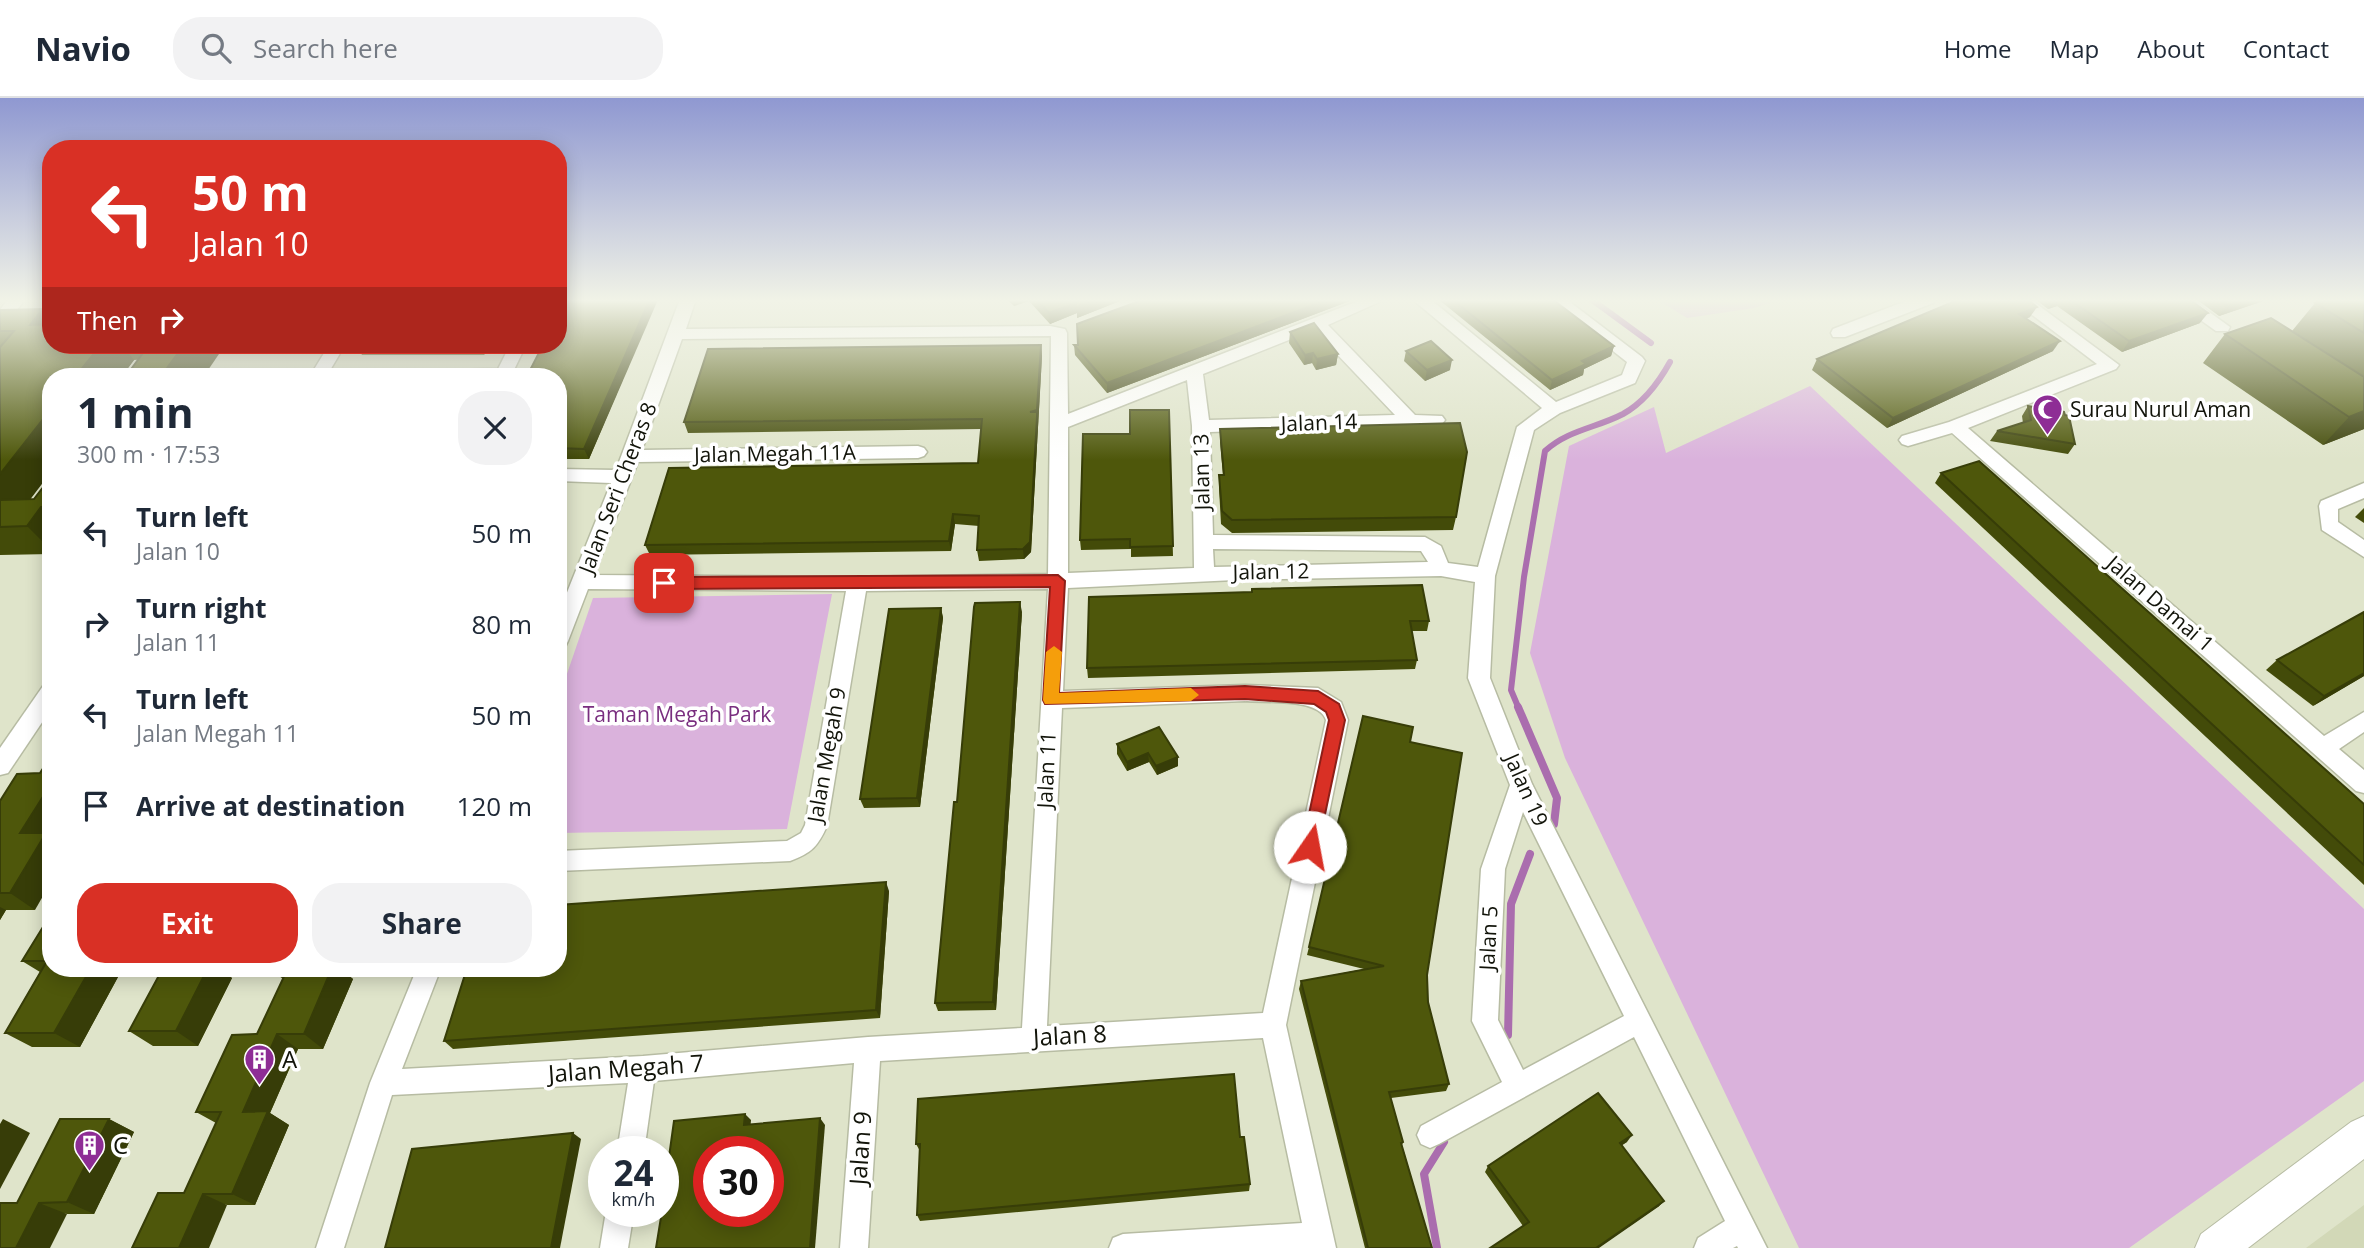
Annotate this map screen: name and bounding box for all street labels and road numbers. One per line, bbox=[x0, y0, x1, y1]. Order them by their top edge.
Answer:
street label: Jalan Seri Cheras 8 bbox=[571, 398, 663, 579]
street label: Jalan 14 bbox=[1278, 407, 1358, 437]
street label: Jalan 13 bbox=[1186, 433, 1216, 513]
street label: Jalan Megah 11A bbox=[692, 438, 857, 468]
street label: Jalan Damai 1 bbox=[2100, 548, 2220, 658]
street label: Jalan 12 bbox=[1230, 556, 1310, 586]
street label: Jalan Megah 9 bbox=[800, 685, 852, 827]
street label: Jalan 11 bbox=[1030, 731, 1062, 811]
street label: Jalan 19 bbox=[1498, 747, 1555, 830]
street label: Jalan 5 bbox=[1472, 905, 1504, 973]
street label: Jalan 8 bbox=[1030, 1016, 1108, 1053]
street label: Jalan Megah 7 bbox=[545, 1046, 705, 1090]
street label: Jalan 9 bbox=[840, 1110, 879, 1188]

